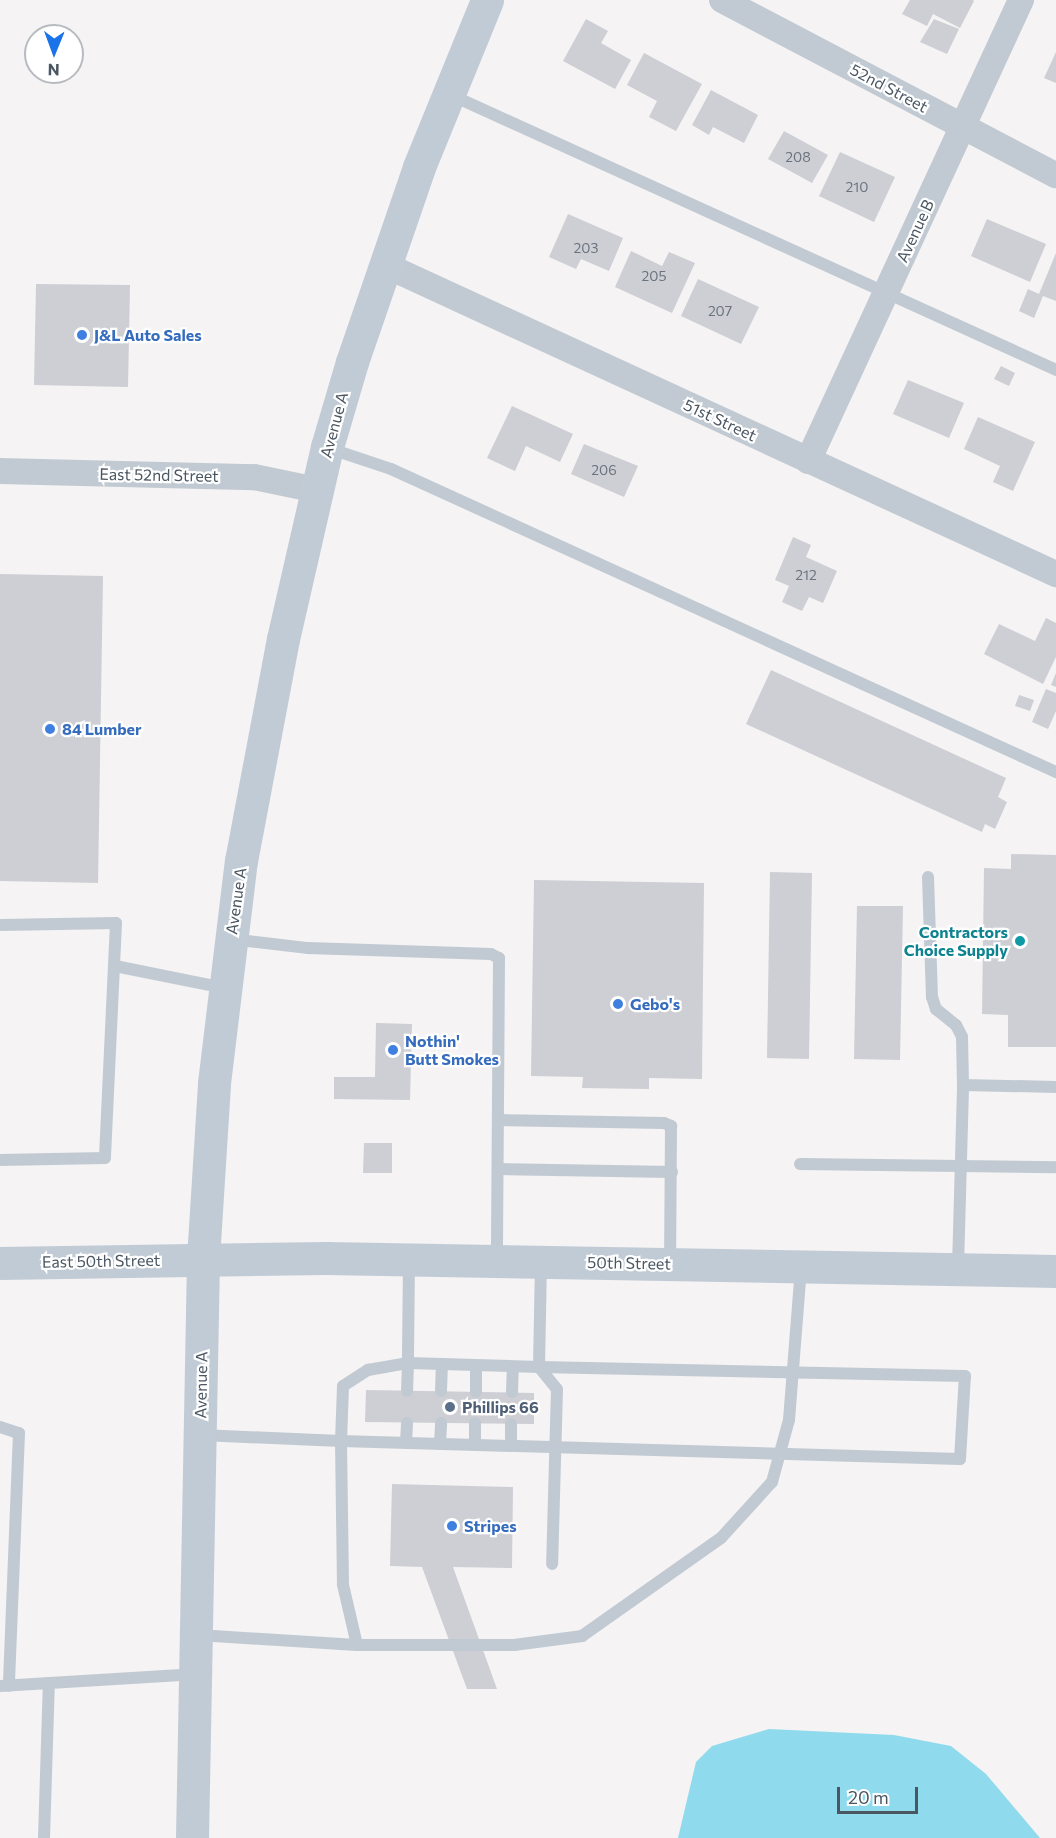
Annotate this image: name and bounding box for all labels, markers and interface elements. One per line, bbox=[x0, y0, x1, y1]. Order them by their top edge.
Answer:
north arrow bbox=[24, 24, 84, 84]
street label: 52nd Street bbox=[847, 60, 931, 116]
text: N bbox=[48, 61, 60, 80]
house number: 208 bbox=[785, 149, 811, 165]
house number: 210 bbox=[846, 179, 868, 195]
street label: Avenue B bbox=[892, 197, 938, 265]
house number: 203 bbox=[574, 240, 598, 256]
house number: 205 bbox=[642, 268, 666, 284]
house number: 207 bbox=[708, 303, 732, 319]
place label: J&L Auto Sales bbox=[94, 325, 202, 345]
marker: J&L Auto Sales bbox=[75, 328, 89, 342]
street label: Avenue A bbox=[316, 390, 352, 460]
street label: 51st Street bbox=[681, 395, 759, 445]
house number: 206 bbox=[591, 462, 617, 478]
street label: East 52nd Street bbox=[99, 464, 219, 486]
house number: 212 bbox=[795, 567, 817, 583]
place label: 84 Lumber bbox=[62, 719, 142, 739]
marker: 84 Lumber bbox=[43, 722, 57, 736]
street label: Avenue A bbox=[222, 866, 250, 936]
place label: Contractors Choice Supply bbox=[904, 922, 1008, 960]
marker: Contractors Choice Supply bbox=[1013, 934, 1027, 948]
place label: Gebo's bbox=[630, 994, 680, 1014]
marker: Gebo's bbox=[611, 997, 625, 1011]
place label: Nothin' Butt Smokes bbox=[405, 1031, 499, 1069]
marker: Nothin' Butt Smokes bbox=[386, 1043, 400, 1057]
street label: East 50th Street bbox=[42, 1250, 160, 1272]
street label: 50th Street bbox=[587, 1253, 671, 1273]
street label: Avenue A bbox=[191, 1351, 211, 1419]
place label: Phillips 66 bbox=[462, 1397, 539, 1417]
marker: Phillips 66 bbox=[443, 1400, 457, 1414]
place label: Stripes bbox=[464, 1516, 517, 1536]
marker: Stripes bbox=[445, 1519, 459, 1533]
scale bar bbox=[840, 1775, 921, 1813]
text: 20 m bbox=[848, 1786, 889, 1808]

